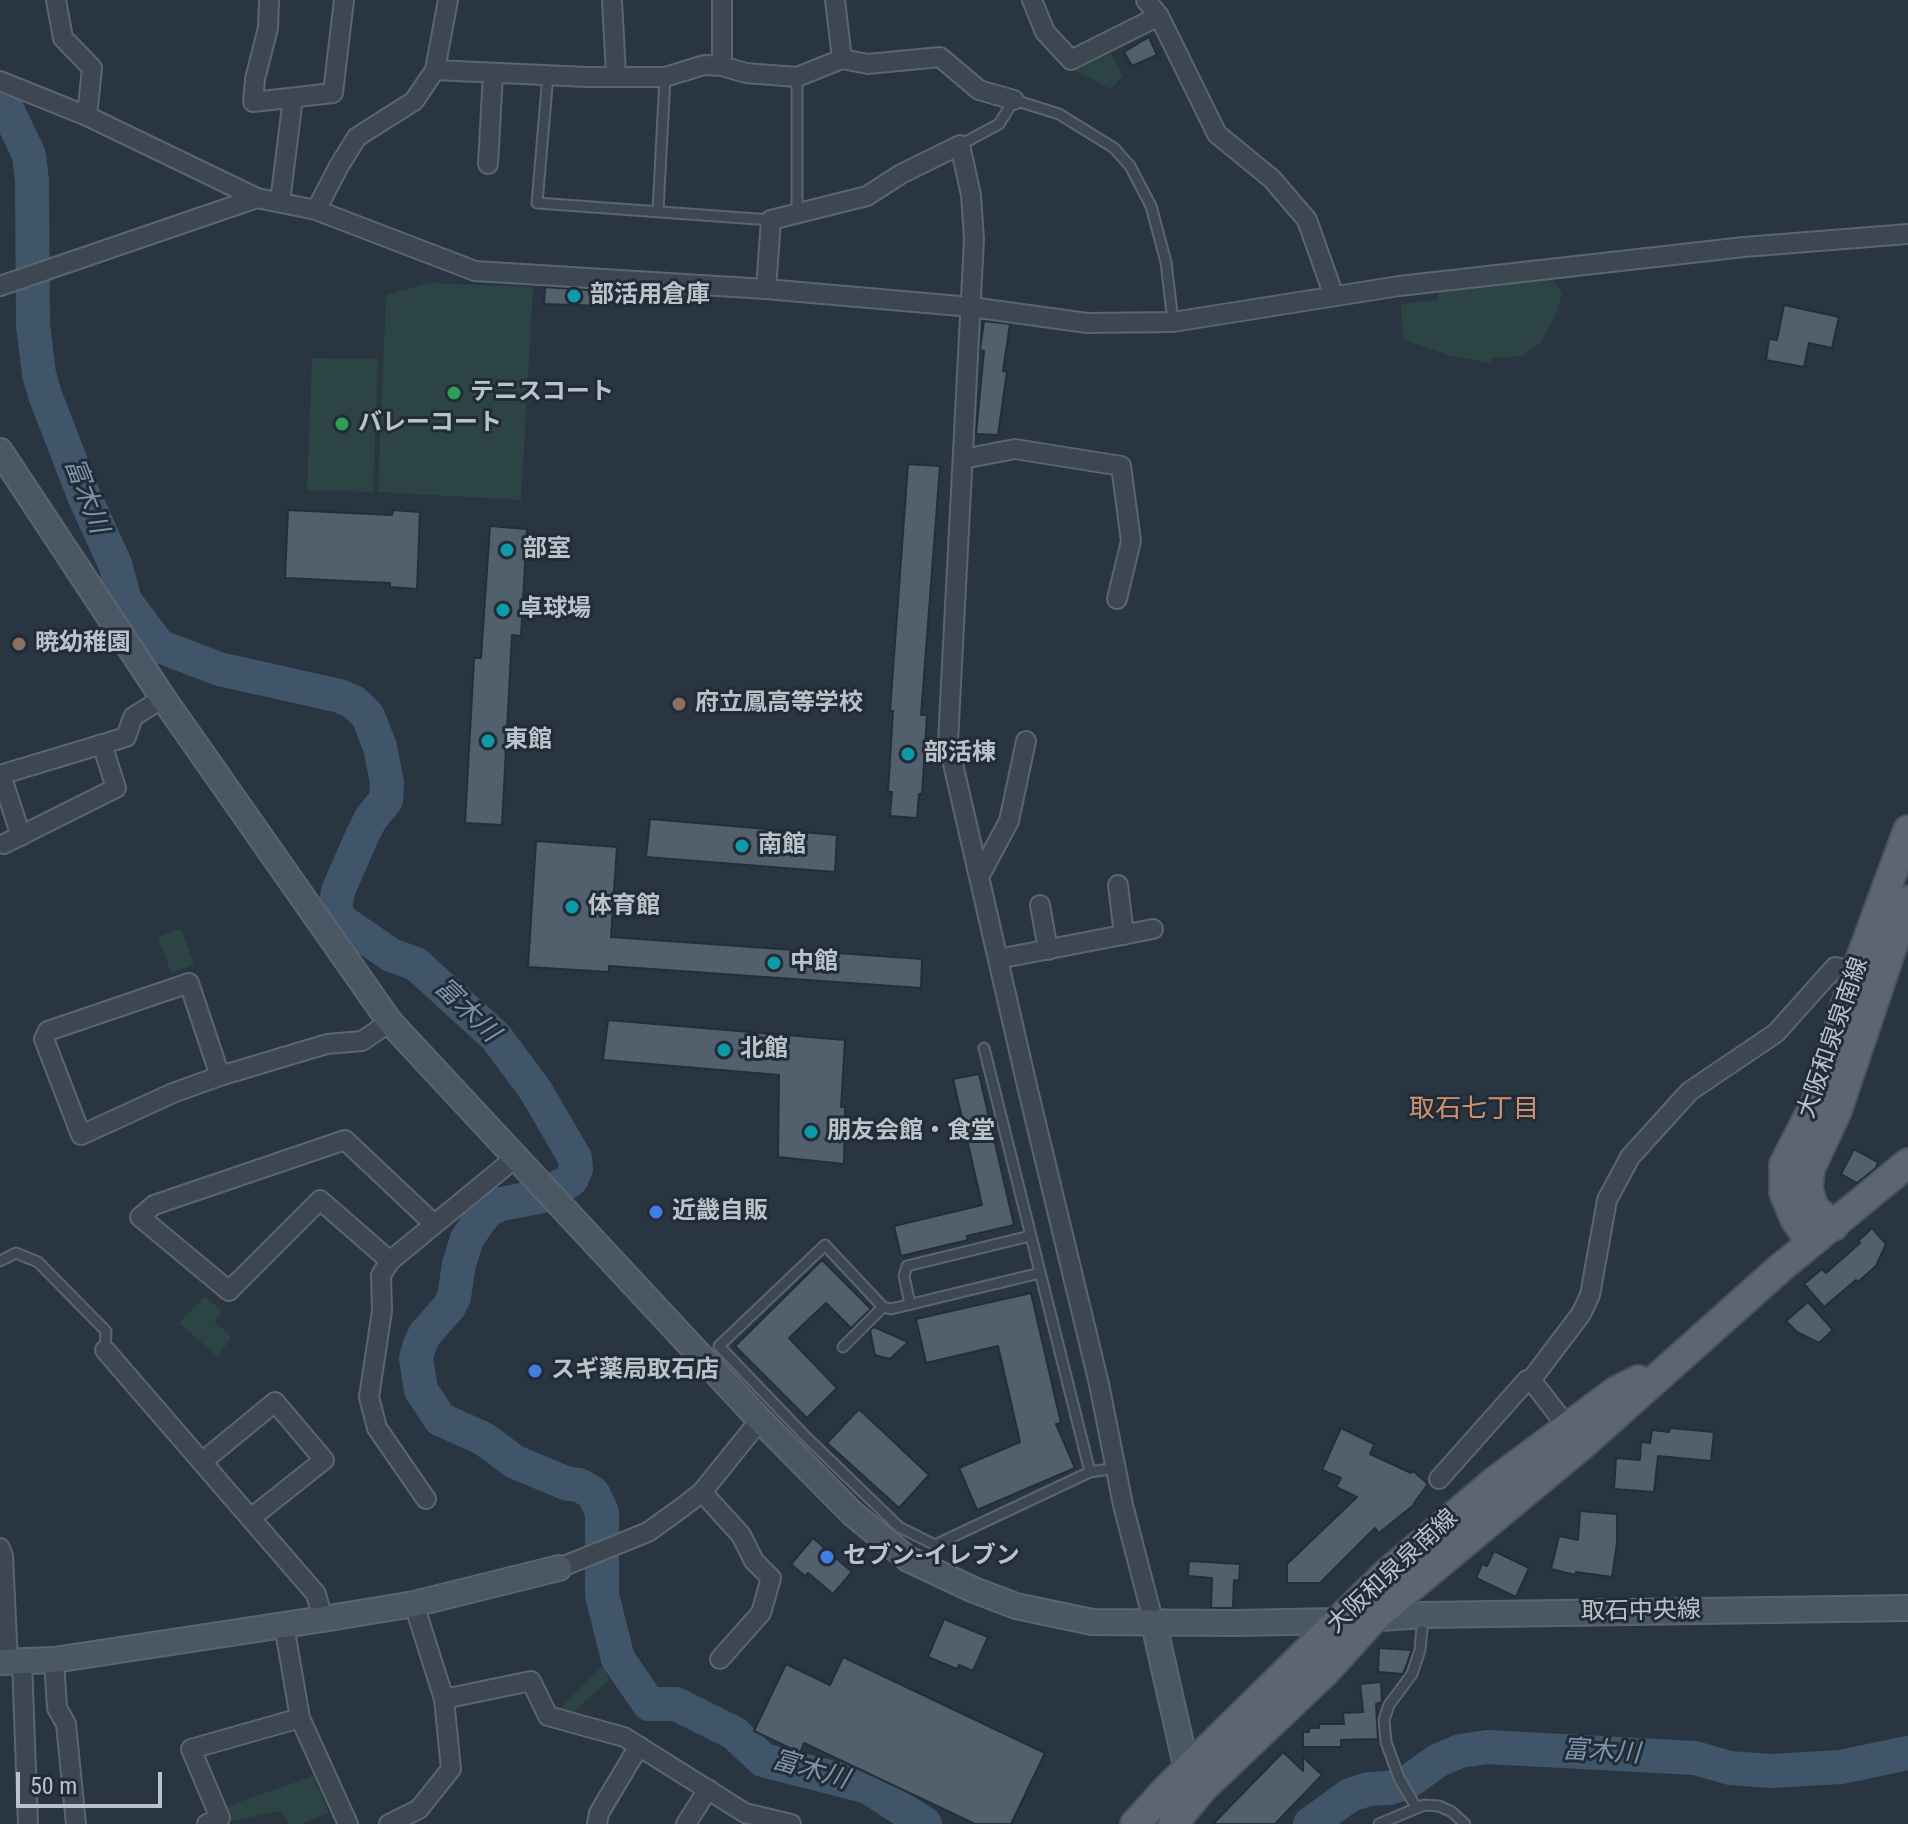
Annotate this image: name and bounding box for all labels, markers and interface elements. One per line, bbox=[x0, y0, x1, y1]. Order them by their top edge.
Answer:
place label: 部活用倉庫 bbox=[590, 282, 710, 310]
marker: 部活用倉庫 bbox=[565, 287, 583, 305]
place label: テニスコート bbox=[470, 379, 614, 407]
marker: テニスコート bbox=[445, 384, 463, 402]
place label: バレーコート bbox=[358, 410, 502, 438]
marker: バレーコート bbox=[333, 415, 351, 433]
water label: 富木川 bbox=[56, 454, 114, 538]
place label: 部室 bbox=[523, 536, 571, 564]
marker: 部室 bbox=[498, 541, 516, 559]
place label: 卓球場 bbox=[519, 596, 591, 624]
marker: 卓球場 bbox=[494, 601, 512, 619]
place label: 暁幼稚園 bbox=[35, 630, 131, 658]
marker: 暁幼稚園 bbox=[10, 635, 28, 653]
place label: 府立鳳高等学校 bbox=[695, 690, 863, 718]
marker: 府立鳳高等学校 bbox=[670, 695, 688, 713]
place label: 東館 bbox=[504, 727, 552, 755]
marker: 東館 bbox=[479, 732, 497, 750]
place label: 部活棟 bbox=[924, 740, 996, 768]
marker: 部活棟 bbox=[899, 745, 917, 763]
place label: 南館 bbox=[758, 832, 806, 860]
marker: 南館 bbox=[733, 837, 751, 855]
place label: 体育館 bbox=[588, 893, 660, 921]
marker: 体育館 bbox=[563, 898, 581, 916]
place label: 中館 bbox=[790, 949, 838, 977]
marker: 中館 bbox=[765, 954, 783, 972]
street label: 大阪和泉泉南線 bbox=[1793, 954, 1875, 1122]
water label: 富木川 bbox=[427, 973, 505, 1049]
place label: 北館 bbox=[740, 1036, 788, 1064]
marker: 北館 bbox=[715, 1041, 733, 1059]
district label: 取石七丁目 bbox=[1409, 1094, 1539, 1126]
place label: 朋友会館・食堂 bbox=[827, 1118, 995, 1146]
marker: 朋友会館・食堂 bbox=[802, 1123, 820, 1141]
place label: 近畿自販 bbox=[672, 1198, 768, 1226]
marker: 近畿自販 bbox=[647, 1203, 665, 1221]
place label: スギ薬局取石店 bbox=[551, 1357, 719, 1385]
marker: スギ薬局取石店 bbox=[526, 1362, 544, 1380]
street label: 大阪和泉泉南線 bbox=[1322, 1504, 1464, 1640]
place label: セブン-イレブン bbox=[843, 1543, 1020, 1571]
marker: セブン-イレブン bbox=[818, 1548, 836, 1566]
street label: 取石中央線 bbox=[1581, 1597, 1701, 1627]
water label: 富木川 bbox=[1561, 1735, 1641, 1771]
water label: 富木川 bbox=[768, 1745, 852, 1797]
scale bar bbox=[20, 1756, 166, 1806]
text: 50 m bbox=[30, 1772, 77, 1800]

